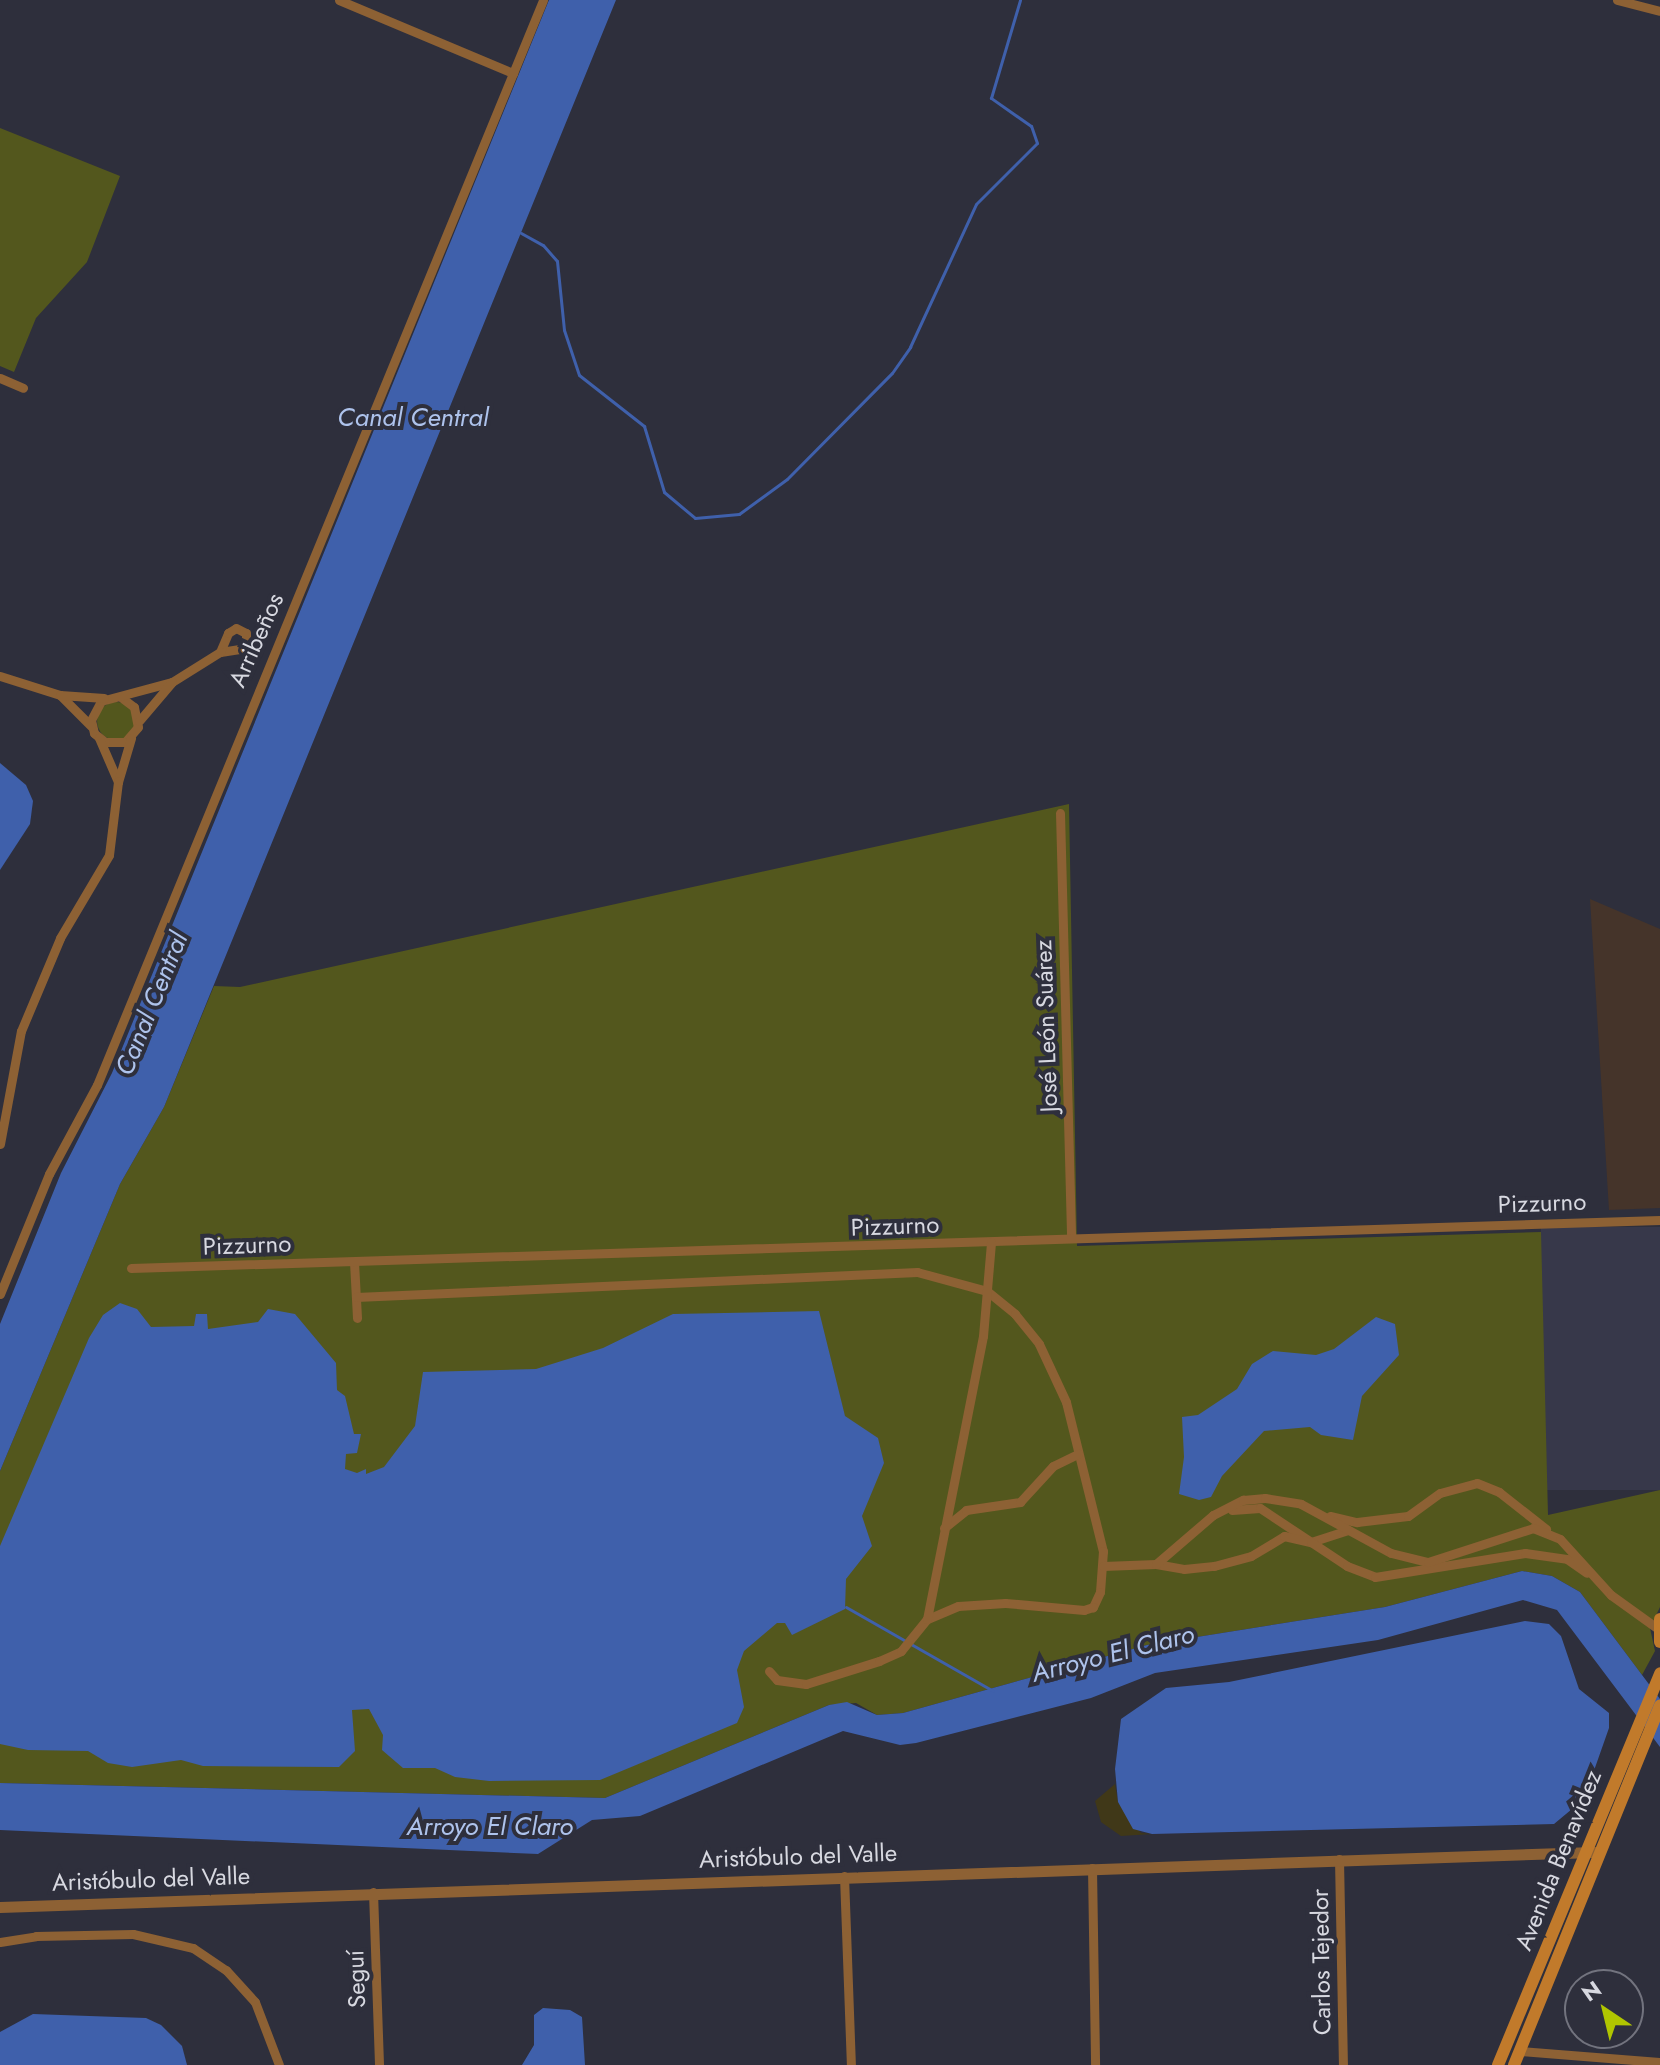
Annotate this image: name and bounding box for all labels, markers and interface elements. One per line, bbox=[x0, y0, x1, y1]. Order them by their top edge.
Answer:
water label: Canal Central bbox=[337, 402, 489, 434]
street label: Arribeños bbox=[223, 588, 289, 692]
water label: Canal Central bbox=[109, 928, 195, 1080]
street label: José León Suárez bbox=[1029, 939, 1063, 1113]
street label: Pizzurno bbox=[1497, 1187, 1587, 1219]
street label: Pizzurno bbox=[850, 1210, 940, 1242]
street label: Pizzurno bbox=[202, 1229, 292, 1261]
water label: Arroyo El Claro bbox=[1029, 1619, 1197, 1689]
street label: Avenida Benavídez bbox=[1509, 1766, 1607, 1954]
water label: Arroyo El Claro bbox=[407, 1811, 573, 1843]
street label: Aristóbulo del Valle bbox=[699, 1838, 897, 1874]
street label: Aristóbulo del Valle bbox=[52, 1861, 250, 1897]
street label: Carlos Tejedor bbox=[1305, 1889, 1337, 2035]
street label: Seguí bbox=[341, 1949, 371, 2009]
north arrow bbox=[1564, 1969, 1644, 2049]
text: N bbox=[1575, 1973, 1608, 2009]

